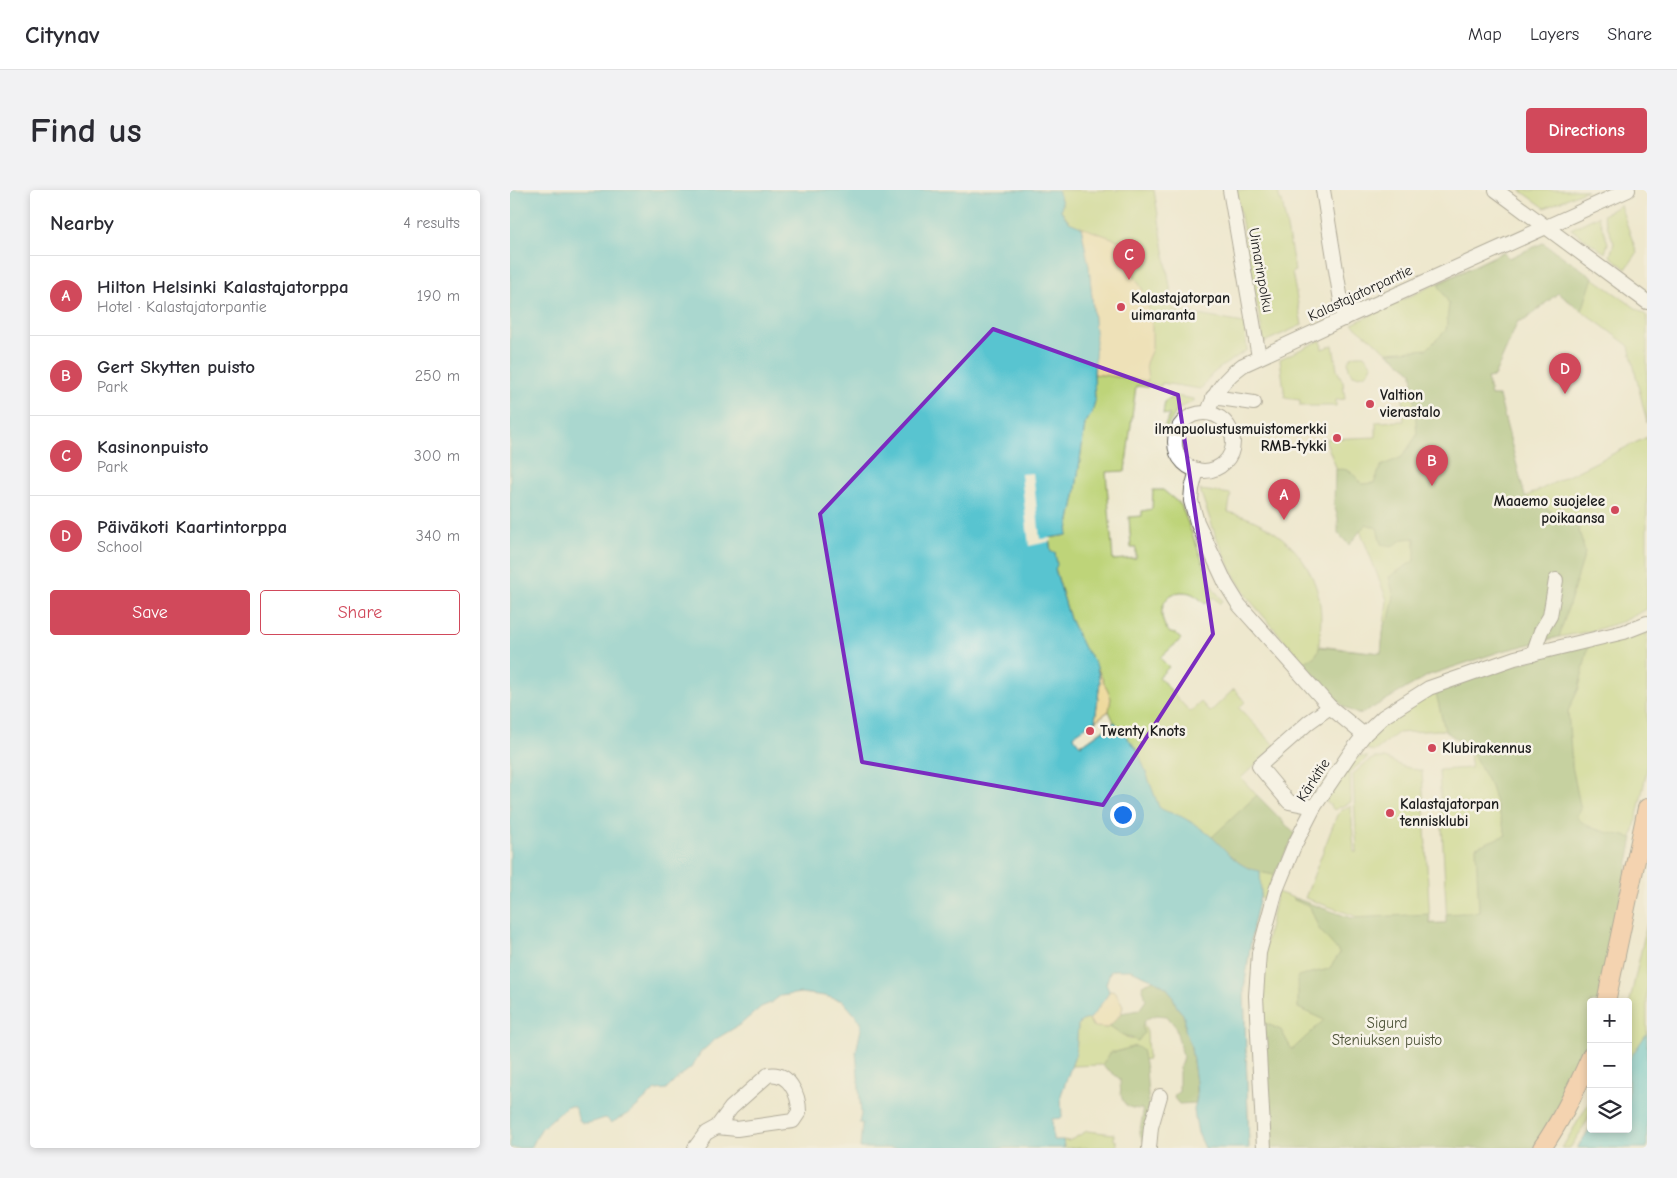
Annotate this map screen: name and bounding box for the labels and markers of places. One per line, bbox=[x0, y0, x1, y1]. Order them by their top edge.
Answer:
pin: C bbox=[1113, 239, 1145, 280]
place label: Kalastajatorpan uimaranta bbox=[1131, 289, 1230, 324]
marker: Kalastajatorpan uimaranta bbox=[1115, 301, 1127, 313]
pin: D bbox=[1549, 353, 1581, 394]
place label: Valtion vierastalo bbox=[1379, 386, 1441, 421]
marker: Valtion vierastalo bbox=[1364, 398, 1376, 410]
place label: ilmapuolustusmuistomerkki RMB-tykki bbox=[1155, 420, 1327, 455]
marker: ilmapuolustusmuistomerkki RMB-tykki bbox=[1331, 432, 1343, 444]
pin: B bbox=[1416, 445, 1448, 486]
pin: A bbox=[1268, 479, 1300, 520]
place label: Maaemo suojelee poikaansa bbox=[1494, 492, 1605, 527]
marker: Maaemo suojelee poikaansa bbox=[1609, 504, 1621, 516]
place label: Twenty Knots bbox=[1100, 722, 1185, 740]
marker: Twenty Knots bbox=[1084, 725, 1096, 737]
place label: Klubirakennus bbox=[1442, 739, 1531, 757]
marker: Klubirakennus bbox=[1426, 742, 1438, 754]
place label: Kalastajatorpan tennisklubi bbox=[1399, 795, 1499, 830]
marker: Kalastajatorpan tennisklubi bbox=[1384, 807, 1396, 819]

